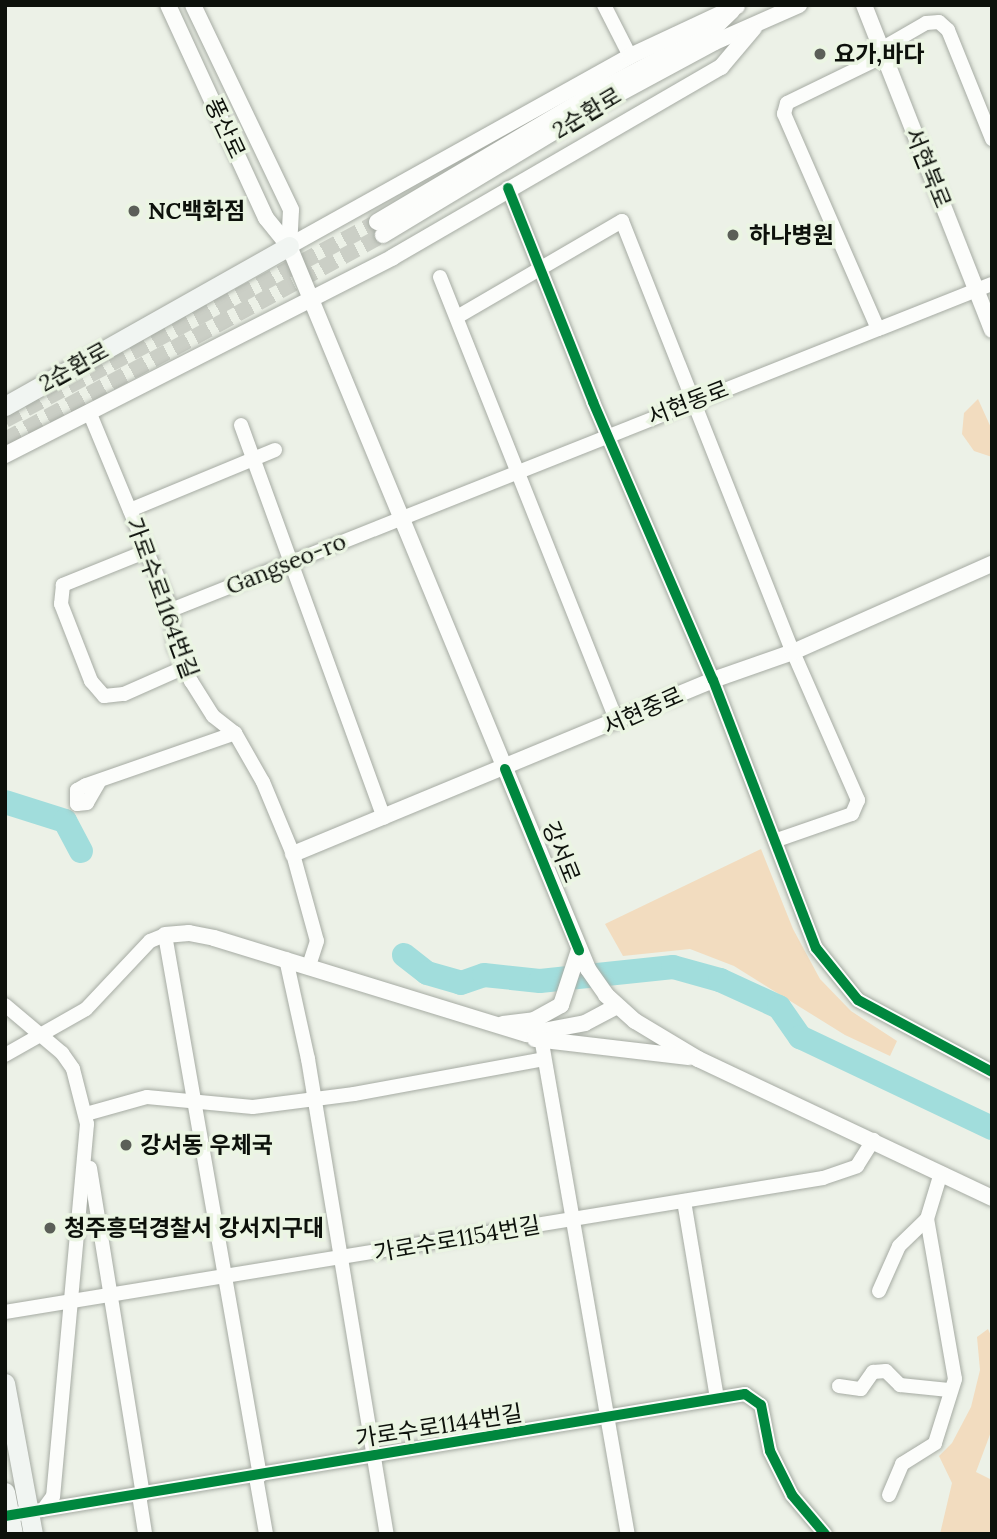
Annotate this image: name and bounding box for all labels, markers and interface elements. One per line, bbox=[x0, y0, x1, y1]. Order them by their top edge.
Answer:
place label: 요가,바다 bbox=[834, 40, 924, 68]
marker: 요가,바다 bbox=[812, 46, 828, 62]
street label: 2순환로 bbox=[547, 82, 627, 144]
street label: 풍산로 bbox=[199, 93, 251, 163]
street label: 서현북로 bbox=[899, 124, 957, 212]
place label: NC백화점 bbox=[148, 197, 245, 225]
marker: NC백화점 bbox=[126, 203, 142, 219]
place label: 하나병원 bbox=[749, 221, 834, 249]
marker: 하나병원 bbox=[723, 225, 743, 245]
street label: 2순환로 bbox=[34, 337, 114, 397]
street label: 서현동로 bbox=[644, 375, 732, 431]
street label: 가로수로1164번길 bbox=[120, 514, 204, 682]
street label: Gangseo-ro bbox=[222, 527, 350, 601]
street label: 서현중로 bbox=[599, 681, 687, 741]
street label: 강서로 bbox=[536, 817, 586, 887]
place label: 강서동 우체국 bbox=[140, 1131, 273, 1159]
marker: 강서동 우체국 bbox=[118, 1137, 134, 1153]
street label: 가로수로1154번길 bbox=[372, 1211, 542, 1267]
place label: 청주흥덕경찰서 강서지구대 bbox=[64, 1214, 324, 1242]
marker: 청주흥덕경찰서 강서지구대 bbox=[42, 1220, 58, 1236]
street label: 가로수로1144번길 bbox=[354, 1399, 524, 1453]

